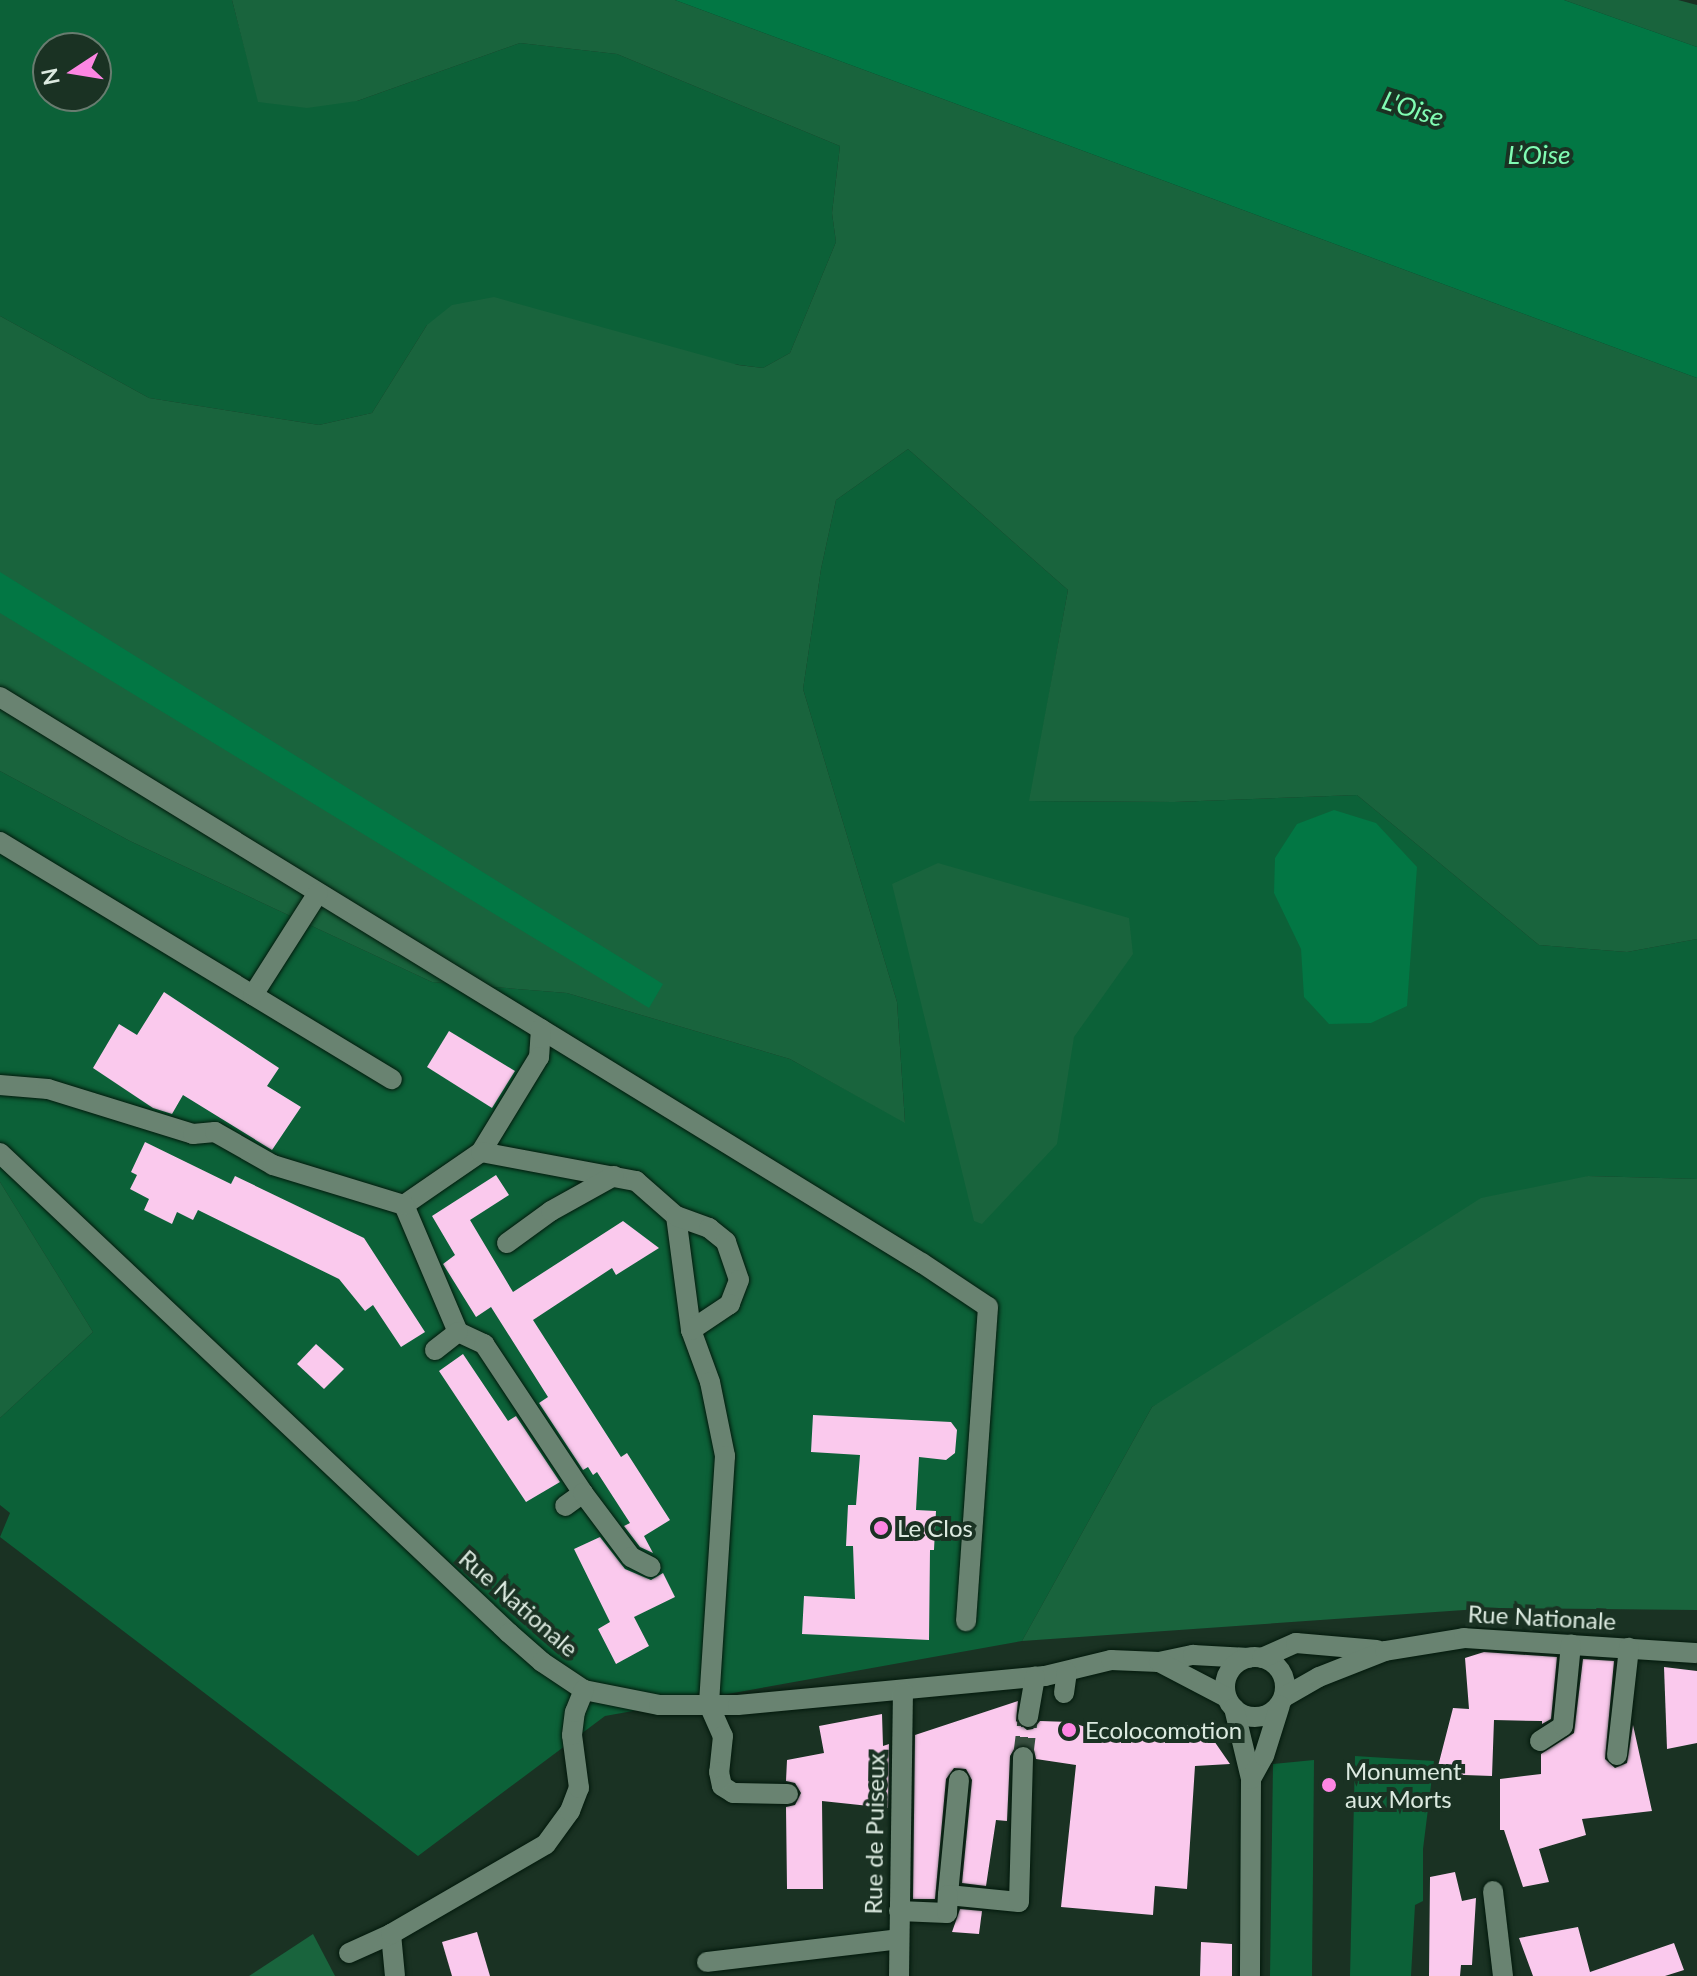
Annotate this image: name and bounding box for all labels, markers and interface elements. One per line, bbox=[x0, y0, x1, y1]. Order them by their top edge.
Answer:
north arrow bbox=[32, 32, 112, 112]
text: N bbox=[35, 66, 65, 88]
water label: L'Oise bbox=[1378, 84, 1448, 134]
water label: L’Oise bbox=[1508, 139, 1570, 171]
place label: Le Clos bbox=[897, 1514, 973, 1542]
marker: Le Clos bbox=[872, 1519, 890, 1537]
street label: Rue Nationale bbox=[454, 1543, 584, 1663]
street label: Rue Nationale bbox=[1467, 1599, 1617, 1635]
place label: Ecolocomotion bbox=[1085, 1716, 1242, 1744]
marker: Ecolocomotion bbox=[1060, 1721, 1078, 1739]
street label: Rue de Puiseux bbox=[858, 1753, 890, 1915]
place label: Monument aux Morts bbox=[1345, 1757, 1462, 1813]
marker: Monument aux Morts bbox=[1320, 1776, 1338, 1794]

